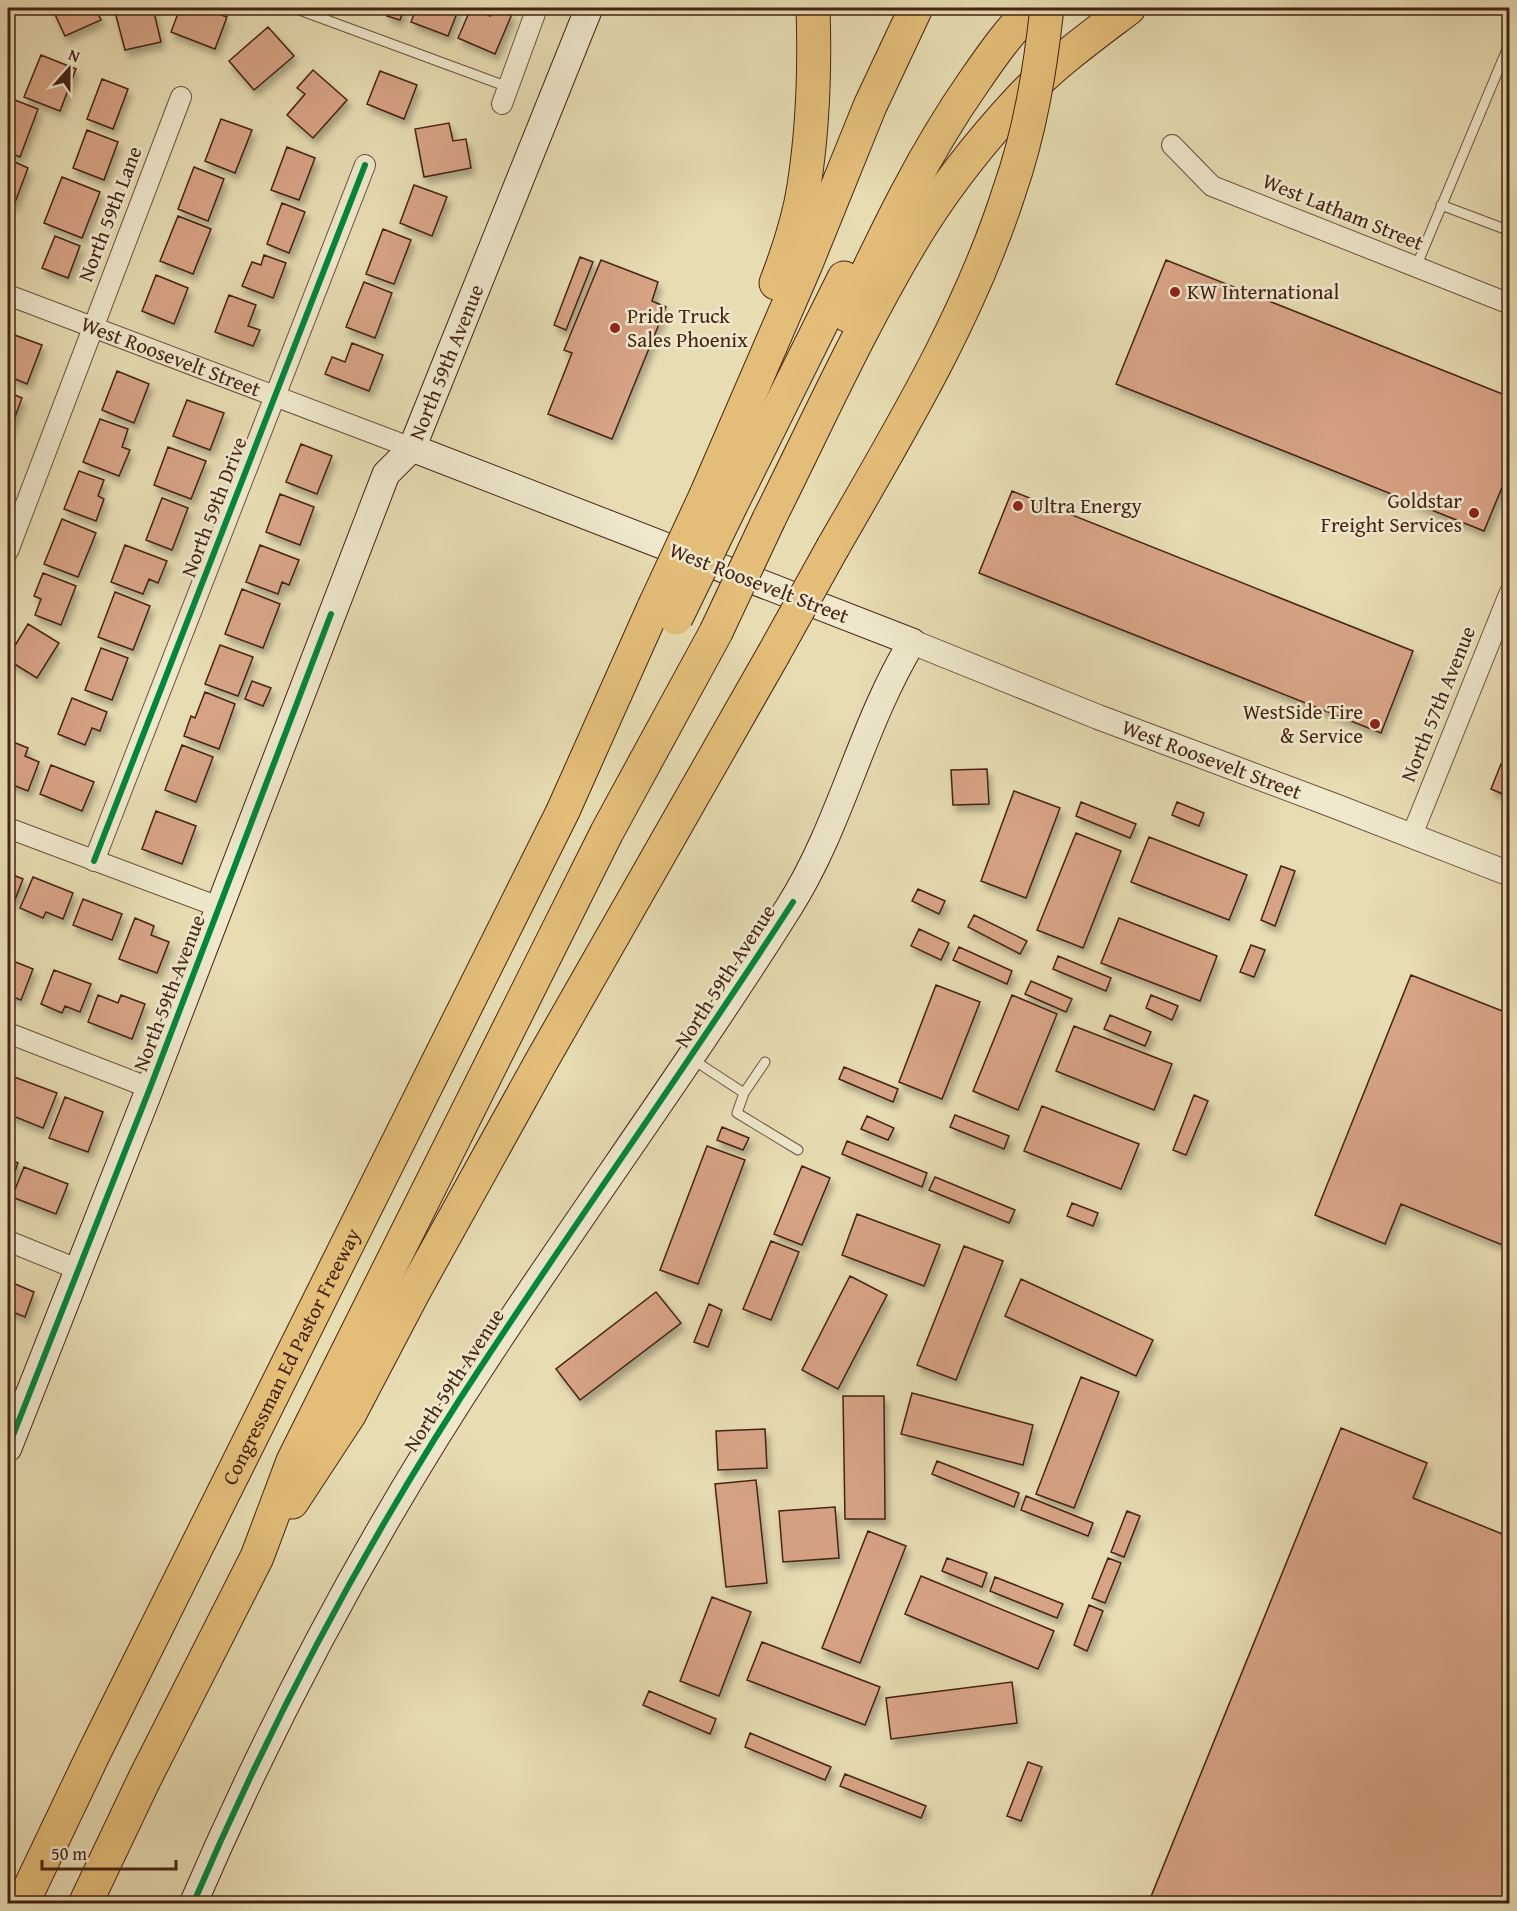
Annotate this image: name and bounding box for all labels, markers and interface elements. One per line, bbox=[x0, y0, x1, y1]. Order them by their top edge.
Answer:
north arrow bbox=[39, 39, 99, 99]
text: N bbox=[65, 42, 84, 68]
street label: North 59th Lane bbox=[69, 141, 150, 286]
street label: West Latham Street bbox=[1258, 165, 1429, 258]
place label: KW International bbox=[1187, 276, 1340, 307]
street label: North 59th Avenue bbox=[401, 279, 491, 445]
marker: KW International bbox=[1168, 285, 1182, 299]
place label: Pride Truck Sales Phoenix bbox=[627, 300, 748, 355]
street label: West Roosevelt Street bbox=[77, 308, 266, 405]
marker: Pride Truck Sales Phoenix bbox=[608, 321, 622, 335]
street label: North 59th Drive bbox=[173, 432, 255, 582]
place label: Goldstar Freight Services bbox=[1321, 485, 1462, 540]
place label: Ultra Energy bbox=[1030, 490, 1143, 521]
marker: Ultra Energy bbox=[1011, 499, 1025, 513]
marker: Goldstar Freight Services bbox=[1467, 506, 1481, 520]
street label: West Roosevelt Street bbox=[665, 534, 854, 631]
street label: North 57th Avenue bbox=[1392, 621, 1483, 786]
place label: WestSide Tire & Service bbox=[1243, 696, 1363, 751]
street label: West Roosevelt Street bbox=[1117, 711, 1307, 807]
marker: WestSide Tire & Service bbox=[1368, 717, 1382, 731]
street label: North 59th Avenue bbox=[667, 898, 783, 1054]
street label: North 59th Avenue bbox=[124, 910, 213, 1076]
street label: Congressman Ed Pastor Freeway bbox=[214, 1222, 368, 1490]
street label: North 59th Avenue bbox=[396, 1302, 512, 1458]
scale bar bbox=[42, 1833, 176, 1871]
text: 50 m bbox=[51, 1840, 87, 1867]

